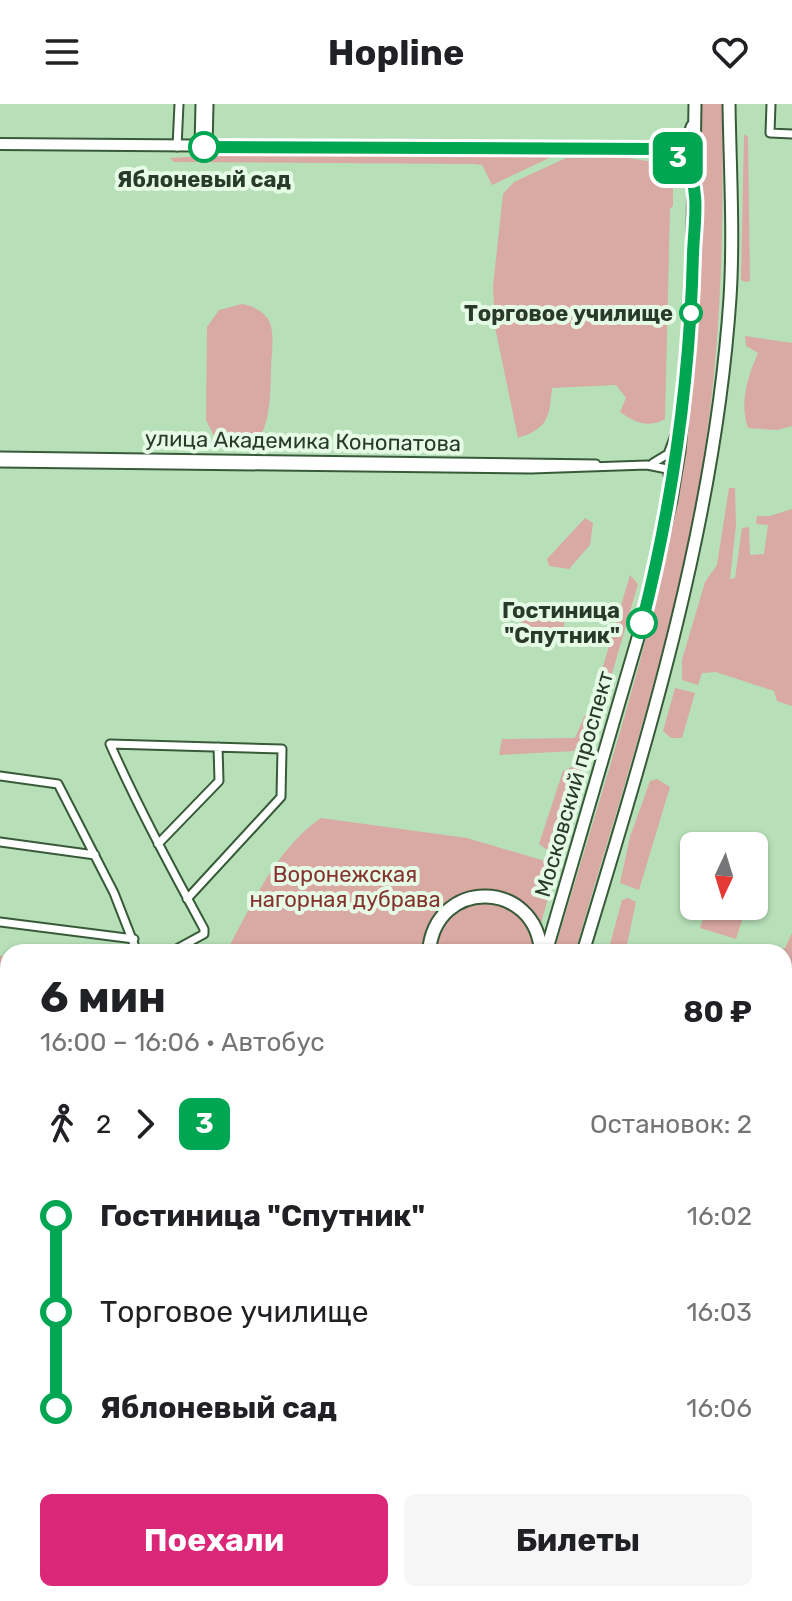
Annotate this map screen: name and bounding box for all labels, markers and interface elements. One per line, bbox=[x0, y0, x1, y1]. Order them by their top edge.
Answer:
icon: menu bbox=[40, 30, 84, 74]
icon: heart bbox=[708, 30, 752, 74]
text: Hopline bbox=[328, 31, 464, 74]
marker: Яблоневый сад bbox=[189, 132, 219, 162]
line badge: 3 bbox=[652, 132, 704, 184]
text: 3 bbox=[669, 141, 687, 174]
place label: Яблоневый сад bbox=[117, 166, 291, 193]
place label: Торговое училище bbox=[464, 300, 673, 327]
marker: Торговое училище bbox=[680, 302, 702, 324]
street label: улица Академика Конопатова bbox=[145, 425, 461, 457]
place label: Гостиница "Спутник" bbox=[502, 597, 620, 649]
marker: Гостиница "Спутник" bbox=[627, 608, 657, 638]
street label: Московский проспект bbox=[529, 668, 619, 900]
north arrow bbox=[680, 832, 768, 920]
map controls bbox=[680, 832, 768, 920]
park label: Воронежская нагорная дубрава bbox=[249, 861, 441, 913]
text: 6 мин bbox=[40, 971, 166, 1023]
text: 80 ₽ bbox=[683, 994, 752, 1030]
text: 16:00 – 16:06 · Автобус bbox=[40, 1027, 325, 1058]
icon: walk bbox=[40, 1102, 84, 1146]
icon: forward bbox=[123, 1102, 167, 1146]
text: 3 bbox=[195, 1107, 214, 1140]
text: 2 bbox=[96, 1109, 111, 1140]
text: Остановок: 2 bbox=[590, 1109, 752, 1140]
text: Гостиница "Спутник" bbox=[100, 1198, 425, 1234]
text: 16:02 bbox=[687, 1201, 752, 1232]
text: Торговое училище bbox=[100, 1294, 369, 1330]
text: 16:03 bbox=[686, 1297, 752, 1328]
text: Яблоневый сад bbox=[100, 1390, 337, 1426]
text: 16:06 bbox=[686, 1393, 752, 1424]
button: Поехали bbox=[40, 1494, 388, 1586]
button: Билеты bbox=[404, 1494, 752, 1586]

